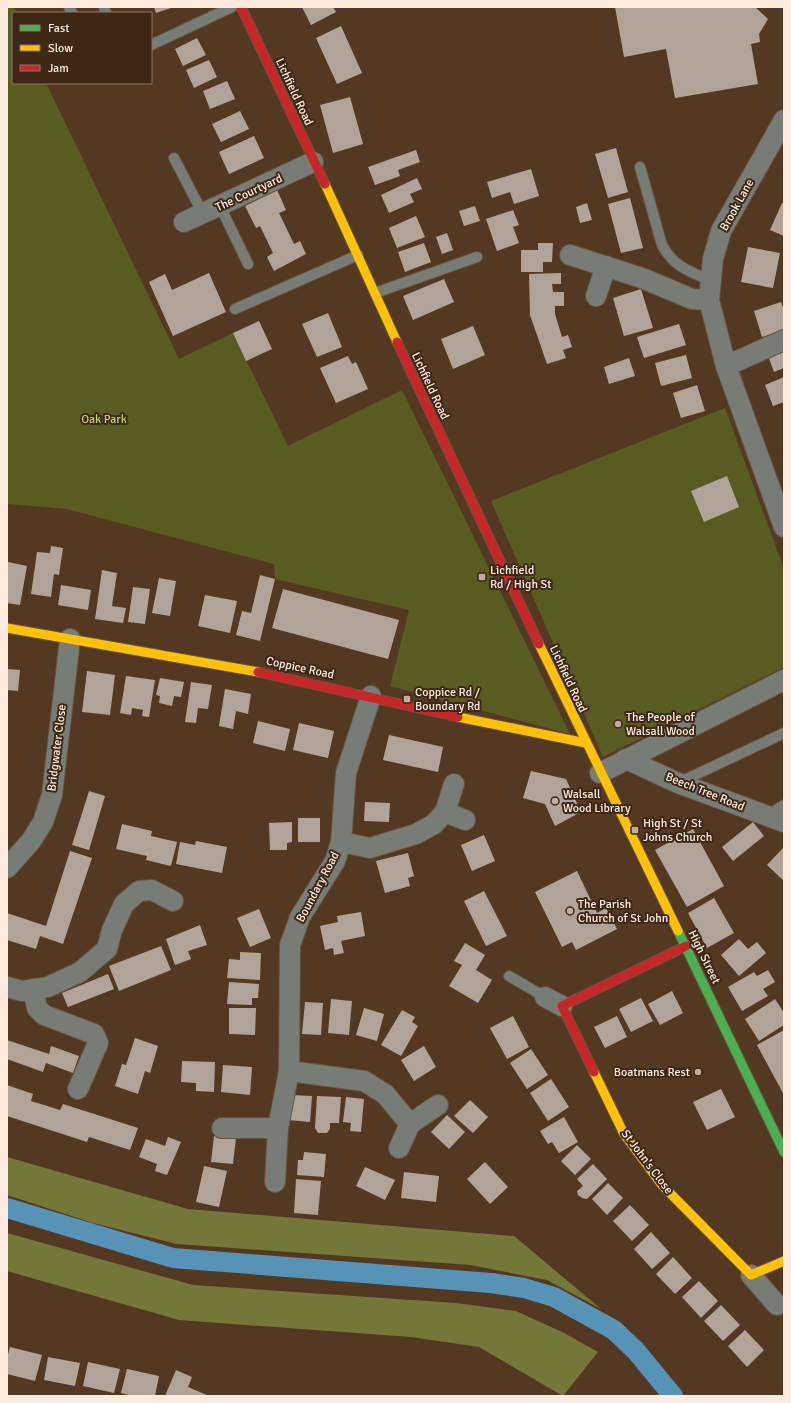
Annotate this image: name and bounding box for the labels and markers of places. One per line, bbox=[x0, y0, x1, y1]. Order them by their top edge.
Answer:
place label: Lichfield Rd / High St bbox=[490, 563, 551, 592]
marker: Lichfield Rd / High St bbox=[477, 572, 487, 582]
place label: Coppice Rd / Boundary Rd bbox=[415, 685, 480, 714]
marker: Coppice Rd / Boundary Rd bbox=[402, 694, 412, 704]
place label: The People of Walsall Wood bbox=[626, 710, 695, 739]
marker: The People of Walsall Wood bbox=[613, 719, 623, 729]
place label: Walsall Wood Library bbox=[563, 787, 631, 816]
marker: Walsall Wood Library bbox=[550, 796, 560, 806]
place label: High St / St Johns Church bbox=[643, 816, 712, 845]
marker: High St / St Johns Church bbox=[630, 825, 640, 835]
place label: The Parish Church of St John bbox=[578, 897, 668, 926]
marker: The Parish Church of St John bbox=[565, 906, 575, 916]
place label: Boatmans Rest bbox=[614, 1065, 690, 1080]
marker: Boatmans Rest bbox=[693, 1067, 703, 1077]

